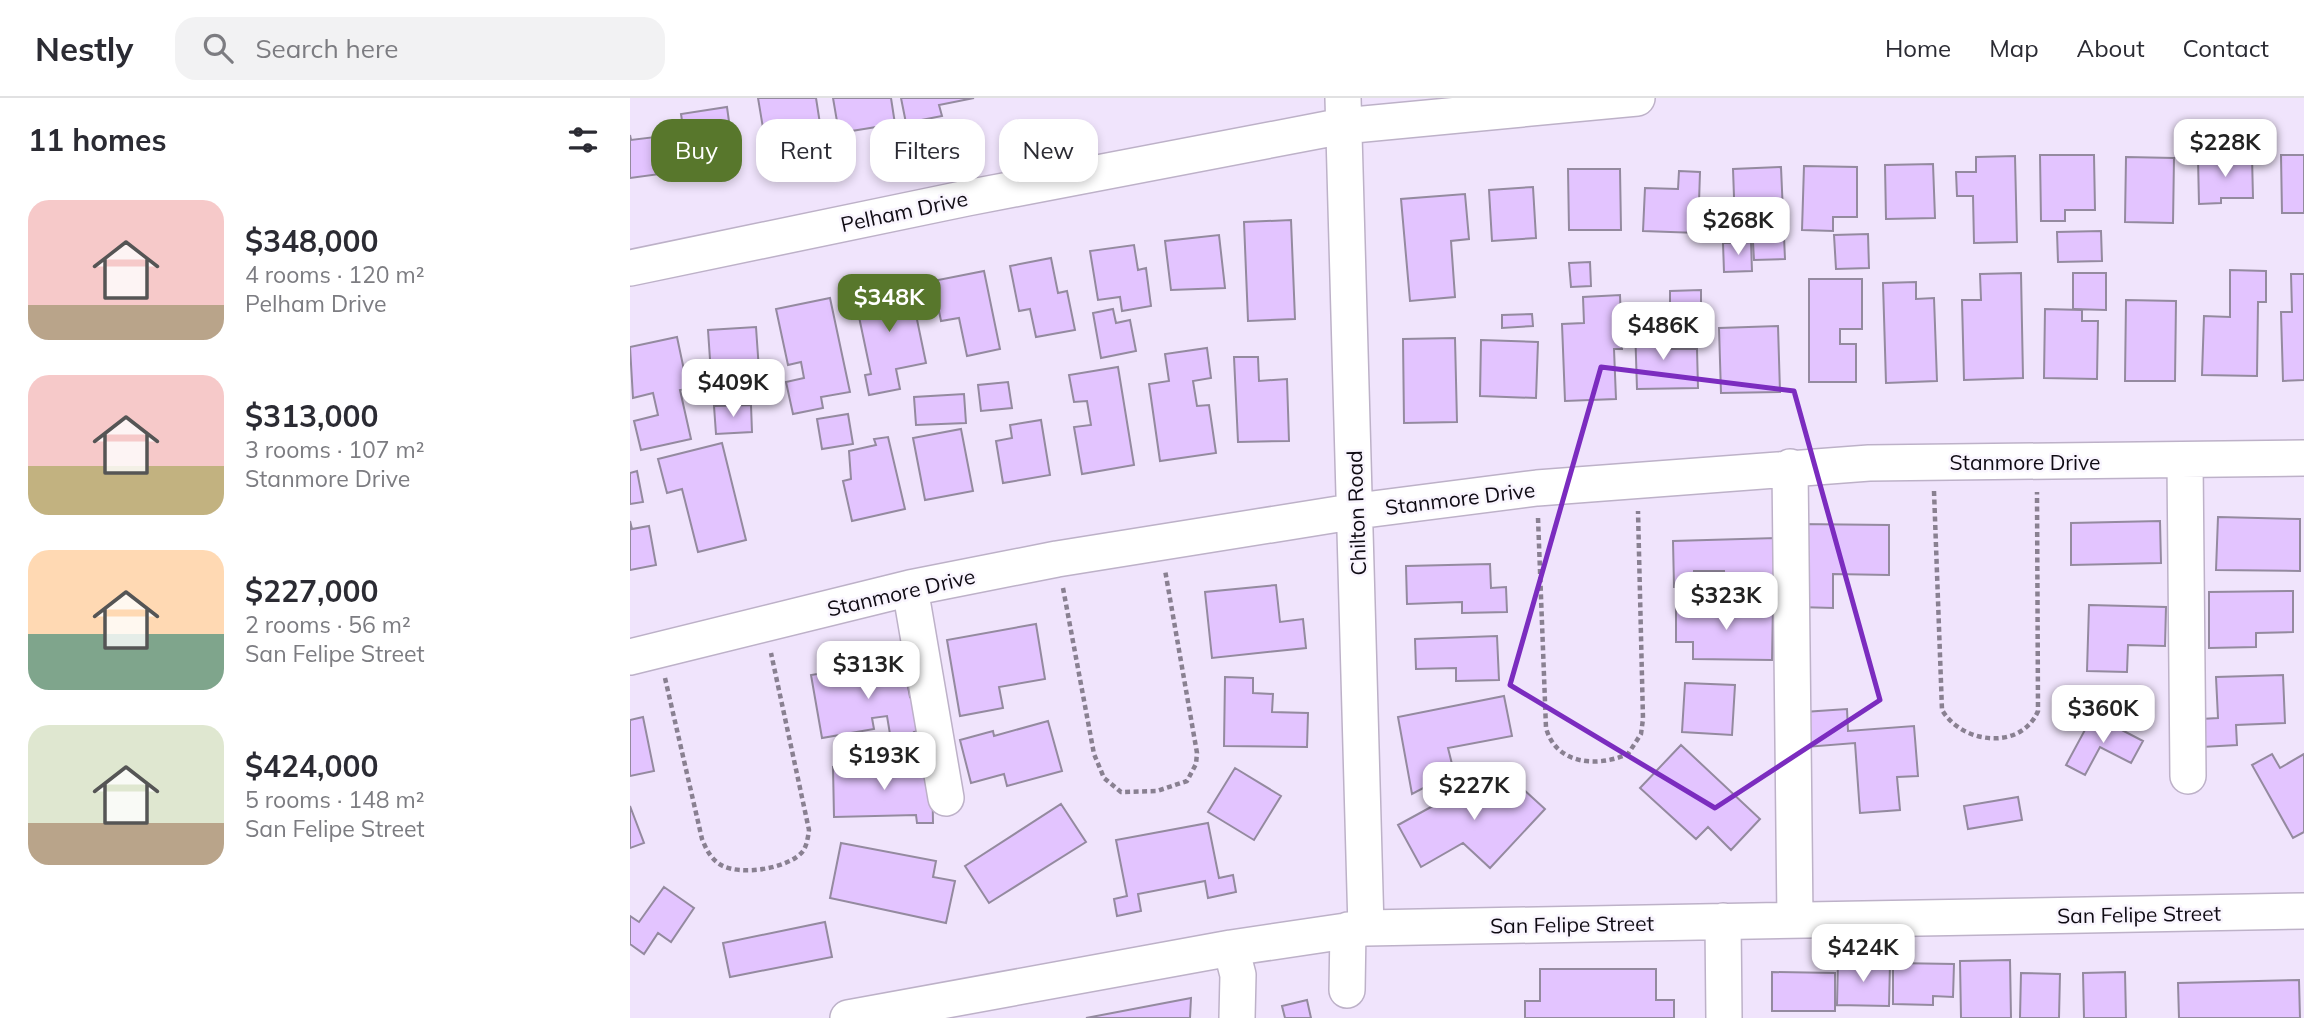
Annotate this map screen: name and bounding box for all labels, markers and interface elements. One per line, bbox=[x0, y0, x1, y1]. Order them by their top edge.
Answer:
search box bbox=[175, 17, 665, 80]
text: Nestly bbox=[35, 28, 133, 69]
icon: search bbox=[199, 29, 237, 67]
text: Search here bbox=[255, 32, 398, 65]
text: Home bbox=[1885, 33, 1951, 63]
text: Map bbox=[1989, 33, 2039, 63]
text: About bbox=[2077, 33, 2145, 63]
text: Contact bbox=[2183, 33, 2269, 63]
chip: Buy bbox=[651, 119, 742, 182]
chip: Rent bbox=[756, 119, 856, 182]
chip: Filters bbox=[870, 119, 985, 182]
chip: New bbox=[999, 119, 1098, 182]
pin: $228K bbox=[2176, 120, 2274, 179]
text: 11 homes bbox=[28, 121, 167, 159]
icon: filters bbox=[564, 121, 602, 159]
text: $228K bbox=[2190, 127, 2260, 156]
street label: Pelham Drive bbox=[838, 185, 970, 237]
pin: $268K bbox=[1689, 198, 1787, 257]
text: $268K bbox=[1703, 205, 1773, 234]
text: $348,000 bbox=[245, 222, 378, 260]
icon: home bbox=[84, 228, 168, 312]
text: 4 rooms · 120 m² bbox=[245, 260, 425, 289]
pin: $348K bbox=[840, 274, 938, 334]
text: $348K bbox=[854, 282, 924, 311]
text: Pelham Drive bbox=[245, 289, 386, 318]
pin: $486K bbox=[1614, 302, 1712, 362]
text: $486K bbox=[1628, 310, 1698, 339]
pin: $409K bbox=[684, 360, 782, 419]
text: $409K bbox=[698, 367, 768, 396]
text: $313,000 bbox=[245, 397, 378, 435]
icon: home bbox=[84, 403, 168, 487]
text: 3 rooms · 107 m² bbox=[245, 435, 425, 464]
street label: Stanmore Drive bbox=[1950, 449, 2100, 475]
street label: Chilton Road bbox=[1341, 450, 1371, 576]
text: Stanmore Drive bbox=[245, 464, 410, 493]
street label: Stanmore Drive bbox=[1384, 476, 1536, 520]
street label: Stanmore Drive bbox=[825, 562, 977, 622]
text: $227,000 bbox=[245, 572, 378, 610]
pin: $323K bbox=[1677, 573, 1775, 632]
icon: home bbox=[84, 578, 168, 662]
text: $323K bbox=[1691, 580, 1761, 609]
text: 2 rooms · 56 m² bbox=[245, 610, 411, 639]
text: San Felipe Street bbox=[245, 639, 424, 668]
pin: $313K bbox=[819, 642, 917, 701]
text: $313K bbox=[833, 649, 903, 678]
pin: $360K bbox=[2054, 686, 2152, 745]
text: $360K bbox=[2068, 693, 2138, 722]
pin: $193K bbox=[835, 732, 933, 792]
text: $193K bbox=[849, 740, 919, 769]
text: $424,000 bbox=[245, 747, 378, 785]
icon: home bbox=[84, 753, 168, 837]
pin: $227K bbox=[1425, 762, 1523, 822]
text: $227K bbox=[1439, 770, 1509, 799]
text: 5 rooms · 148 m² bbox=[245, 785, 425, 814]
text: San Felipe Street bbox=[245, 814, 424, 843]
street label: San Felipe Street bbox=[2057, 900, 2221, 928]
street label: San Felipe Street bbox=[1490, 910, 1654, 938]
pin: $424K bbox=[1814, 924, 1912, 984]
text: $424K bbox=[1828, 932, 1898, 961]

